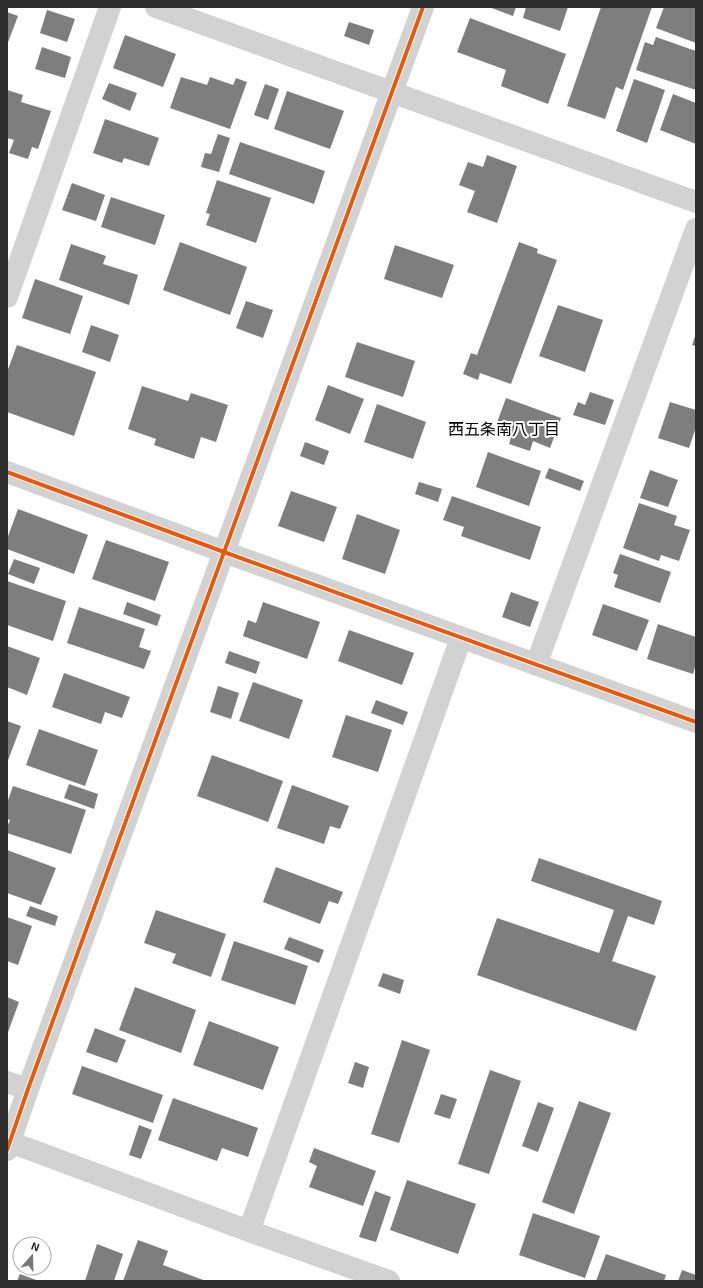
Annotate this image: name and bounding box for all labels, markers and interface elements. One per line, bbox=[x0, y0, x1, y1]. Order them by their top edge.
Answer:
district label: 西五条南八丁目 bbox=[448, 419, 560, 438]
north arrow bbox=[12, 1236, 52, 1276]
text: N bbox=[30, 1239, 42, 1254]

